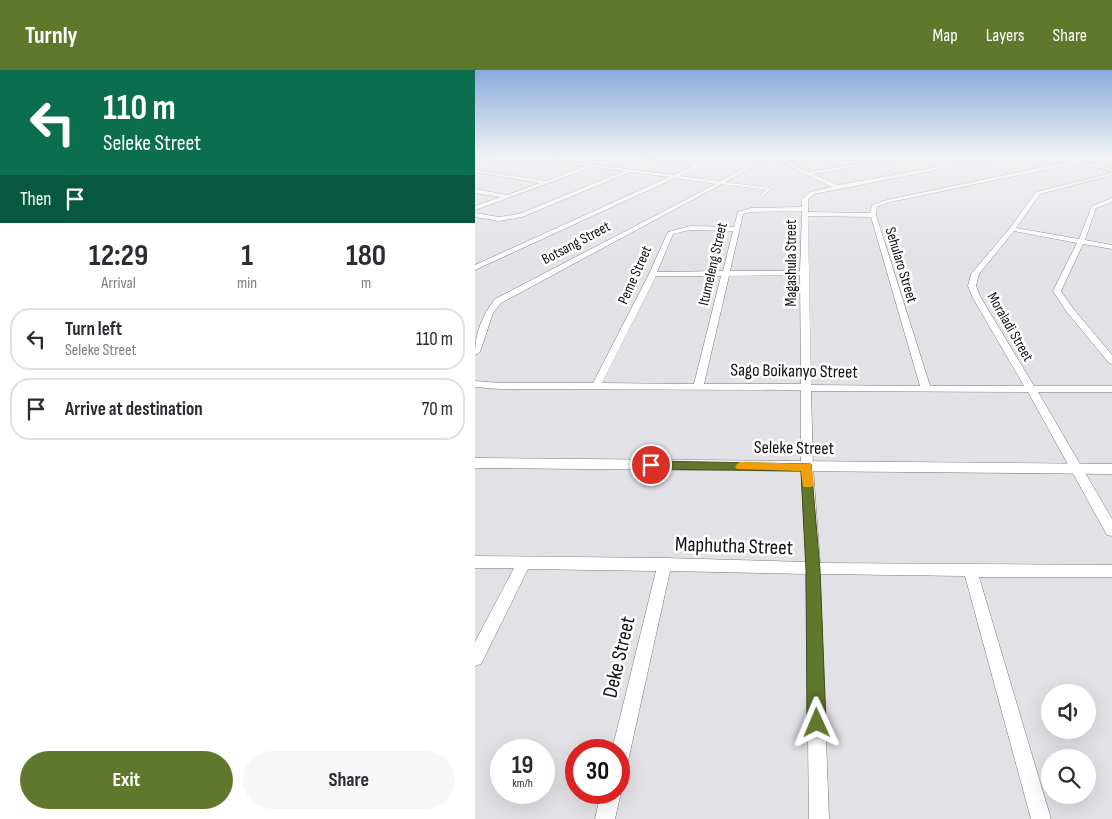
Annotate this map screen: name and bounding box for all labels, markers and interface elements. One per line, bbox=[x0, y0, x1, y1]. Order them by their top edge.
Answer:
text: Turnly bbox=[25, 21, 78, 50]
text: Map bbox=[933, 25, 958, 46]
text: Layers bbox=[986, 25, 1025, 46]
text: Share bbox=[1053, 25, 1087, 46]
text: 110 m bbox=[103, 87, 176, 130]
icon: left bbox=[20, 90, 85, 155]
text: Seleke Street bbox=[103, 130, 201, 157]
icon: arrive bbox=[61, 185, 89, 213]
text: Then bbox=[20, 188, 51, 211]
street label: Botsang Street bbox=[538, 217, 614, 269]
street label: Magashula Street bbox=[782, 219, 801, 306]
street label: Itumeleng Street bbox=[694, 220, 732, 307]
street label: Sehularo Street bbox=[881, 225, 922, 305]
text: 12:29 bbox=[89, 238, 148, 274]
text: 1 bbox=[241, 238, 253, 274]
text: 180 bbox=[346, 238, 386, 274]
street label: Peme Street bbox=[614, 242, 656, 307]
text: Arrival bbox=[101, 274, 136, 293]
text: min bbox=[237, 274, 257, 293]
text: m bbox=[361, 274, 371, 293]
street label: Moraladi Street bbox=[983, 289, 1038, 365]
text: Turn left bbox=[65, 318, 122, 341]
icon: left bbox=[22, 325, 50, 353]
text: 110 m bbox=[416, 328, 453, 351]
text: Seleke Street bbox=[65, 341, 136, 360]
street label: Sago Boikanyo Street bbox=[730, 359, 858, 383]
icon: arrive bbox=[22, 395, 50, 423]
text: Arrive at destination bbox=[65, 398, 203, 421]
text: 70 m bbox=[422, 398, 453, 421]
street label: Seleke Street bbox=[754, 437, 835, 459]
pin bbox=[630, 444, 672, 486]
icon: arrive bbox=[637, 451, 665, 479]
street label: Maphutha Street bbox=[675, 531, 793, 561]
street label: Deke Street bbox=[598, 614, 640, 700]
map controls bbox=[1041, 684, 1096, 804]
button: sound bbox=[1041, 684, 1096, 739]
position arrow bbox=[790, 696, 842, 748]
speed limit sign: 30 bbox=[565, 739, 630, 804]
button: search bbox=[1041, 749, 1096, 804]
text: 19 bbox=[512, 750, 533, 781]
button: Exit bbox=[20, 751, 233, 809]
button: Share bbox=[243, 751, 455, 809]
text: km/h bbox=[512, 776, 533, 791]

